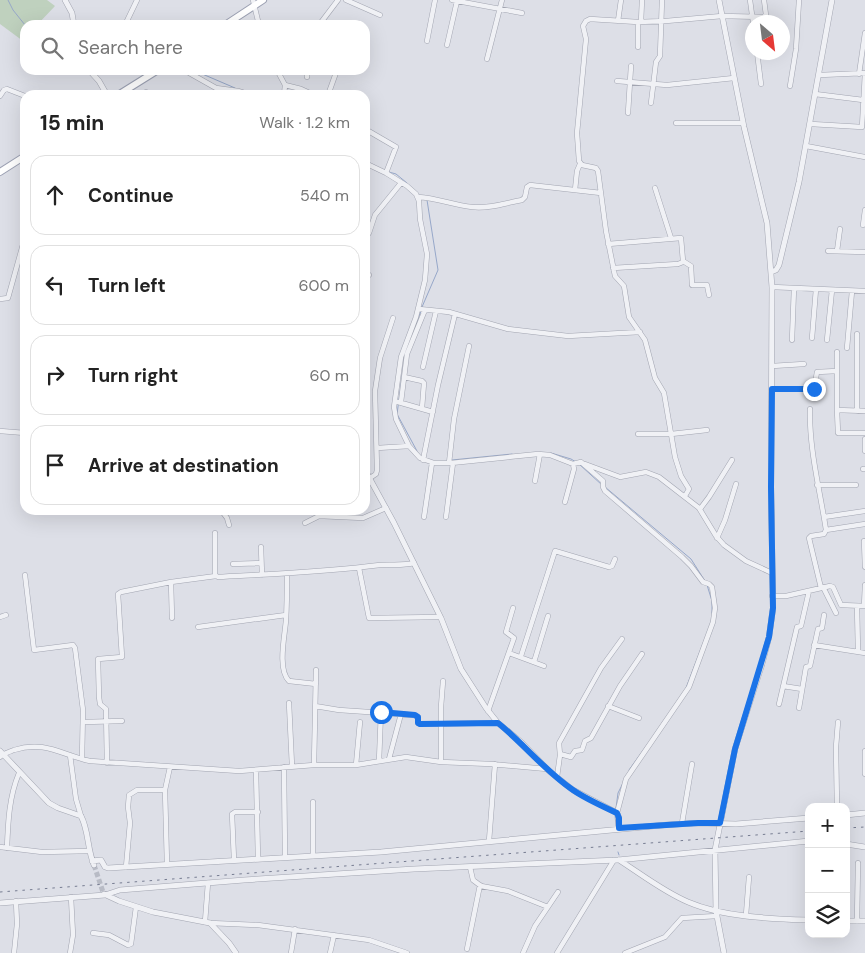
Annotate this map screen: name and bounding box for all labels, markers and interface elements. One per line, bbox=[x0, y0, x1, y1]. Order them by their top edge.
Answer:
north arrow bbox=[745, 15, 790, 60]
search box bbox=[20, 20, 370, 75]
icon: search bbox=[38, 34, 66, 62]
text: Search here bbox=[78, 35, 183, 60]
text: 15 min bbox=[40, 109, 104, 137]
text: Walk · 1.2 km bbox=[259, 112, 350, 133]
icon: ahead bbox=[41, 181, 69, 209]
text: Continue bbox=[88, 183, 174, 208]
text: 540 m bbox=[300, 185, 349, 206]
icon: left bbox=[41, 271, 69, 299]
text: Turn left bbox=[88, 273, 166, 298]
text: 600 m bbox=[299, 275, 349, 296]
icon: right bbox=[41, 361, 69, 389]
text: Turn right bbox=[88, 363, 178, 388]
text: 60 m bbox=[309, 365, 349, 386]
route end bbox=[803, 378, 826, 401]
icon: arrive bbox=[41, 451, 69, 479]
text: Arrive at destination bbox=[88, 453, 279, 478]
route start bbox=[370, 701, 393, 724]
map controls bbox=[805, 803, 850, 938]
button: + bbox=[805, 803, 850, 848]
button: − bbox=[805, 848, 850, 893]
button: layers bbox=[805, 893, 850, 938]

